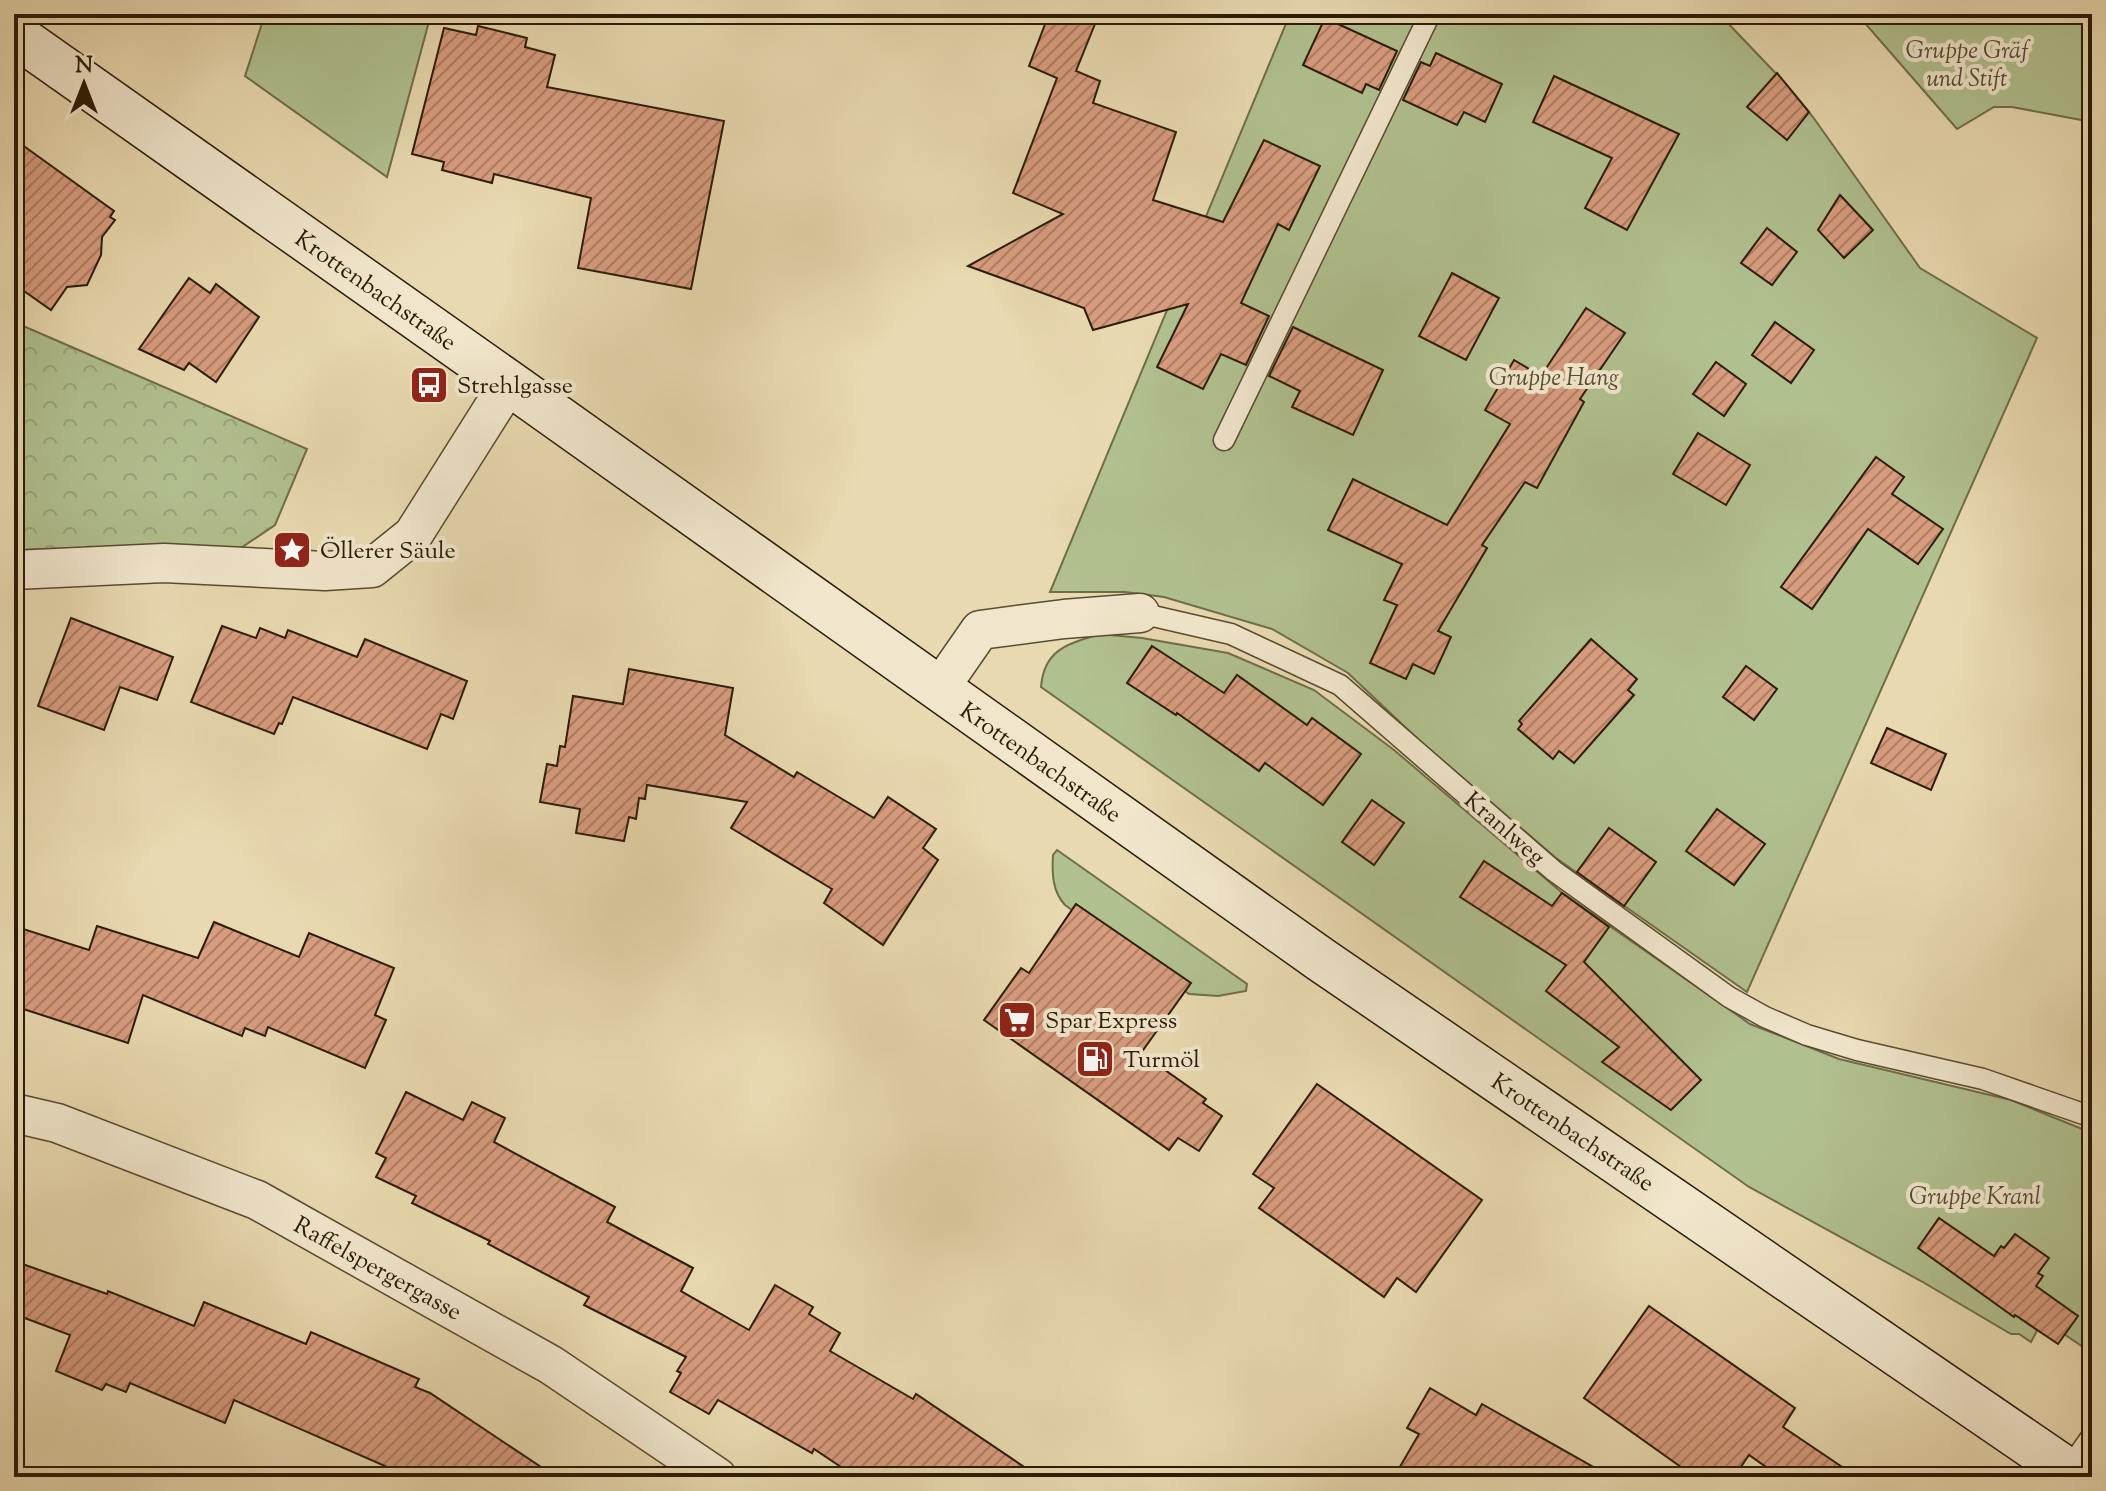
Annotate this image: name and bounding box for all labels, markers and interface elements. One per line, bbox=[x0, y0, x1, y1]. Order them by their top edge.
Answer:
park label: Gruppe Gräf und Stift bbox=[1906, 35, 2031, 97]
north arrow bbox=[44, 44, 124, 124]
text: N bbox=[75, 51, 93, 83]
street label: Krottenbachstraße bbox=[287, 223, 463, 360]
park label: Gruppe Hang bbox=[1489, 362, 1619, 396]
bus stop icon: Strehlgasse bbox=[408, 364, 450, 406]
place label: Strehlgasse bbox=[457, 370, 573, 404]
place icon: Öllerer Säule bbox=[271, 529, 313, 571]
place label: Öllerer Säule bbox=[320, 535, 456, 569]
street label: Krottenbachstraße bbox=[952, 695, 1128, 832]
street label: Kranlweg bbox=[1456, 785, 1552, 875]
supermarket icon: Spar Express bbox=[996, 999, 1038, 1041]
place label: Spar Express bbox=[1045, 1005, 1177, 1039]
fuel station icon: Turmöl bbox=[1074, 1038, 1116, 1080]
place label: Turmöl bbox=[1123, 1044, 1200, 1078]
street label: Krottenbachstraße bbox=[1483, 1066, 1660, 1201]
park label: Gruppe Kranl bbox=[1909, 1181, 2041, 1215]
street label: Raffelspergergasse bbox=[287, 1209, 467, 1330]

